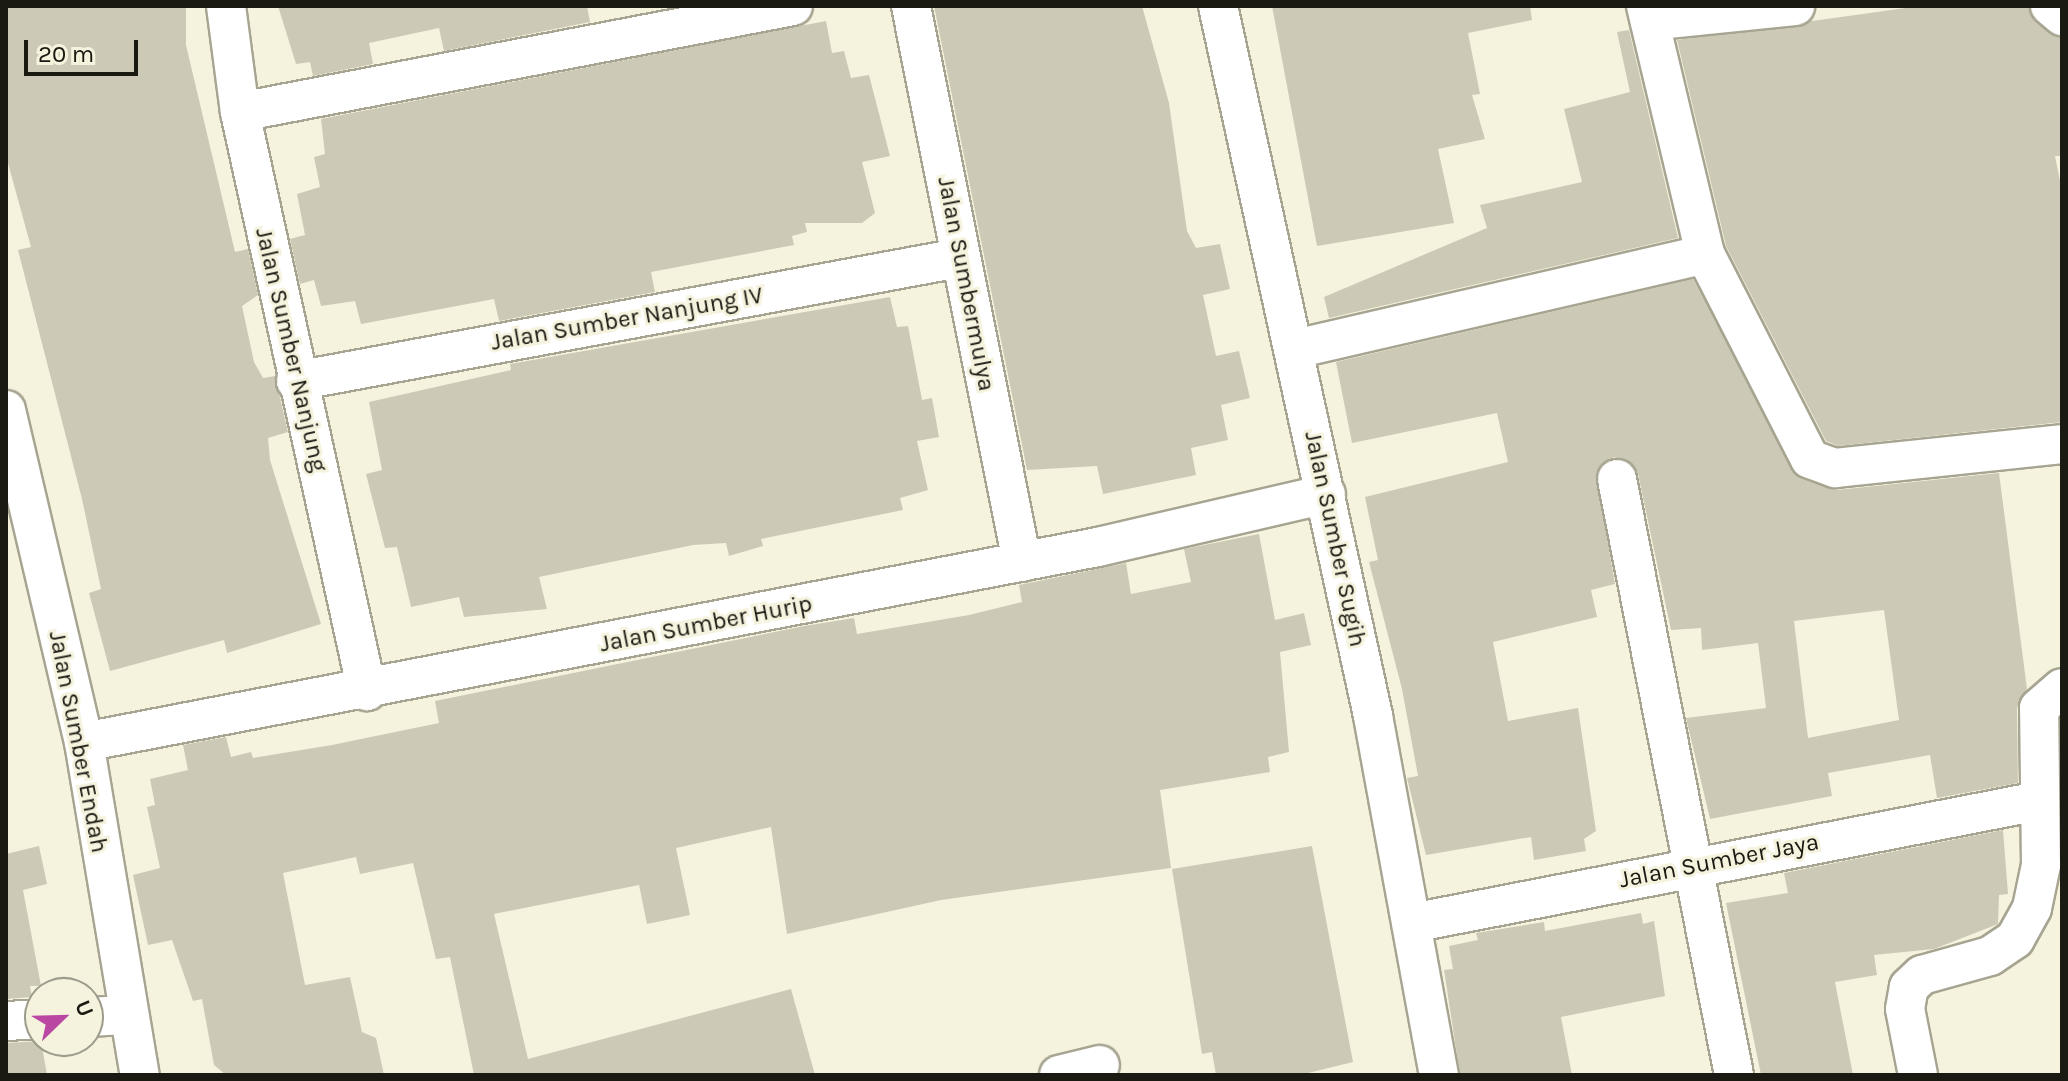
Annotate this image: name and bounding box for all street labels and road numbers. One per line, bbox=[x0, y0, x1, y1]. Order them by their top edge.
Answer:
street label: Jalan Sumbermulya bbox=[931, 174, 1001, 394]
street label: Jalan Sumber Nanjung bbox=[249, 225, 333, 475]
street label: Jalan Sumber Nanjung IV bbox=[489, 281, 765, 357]
street label: Jalan Sumber Sugih bbox=[1298, 429, 1372, 649]
street label: Jalan Sumber Hurip bbox=[597, 589, 815, 659]
street label: Jalan Sumber Endah bbox=[42, 629, 114, 855]
street label: Jalan Sumber Jaya bbox=[1617, 828, 1821, 894]

